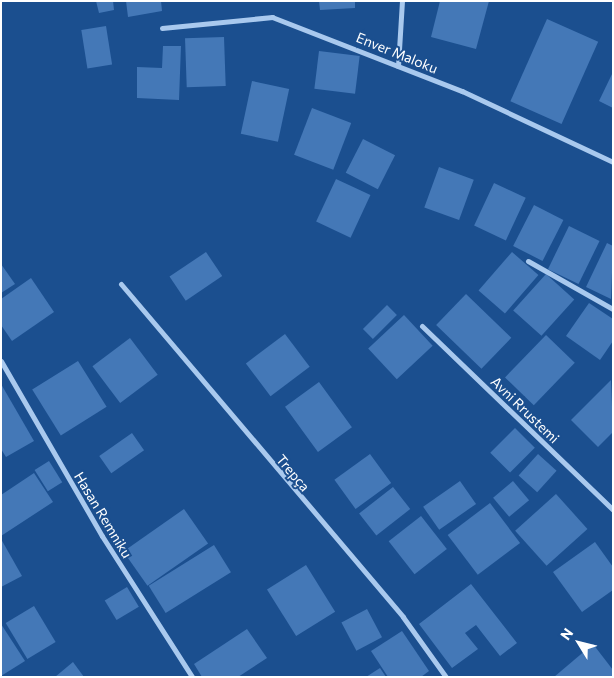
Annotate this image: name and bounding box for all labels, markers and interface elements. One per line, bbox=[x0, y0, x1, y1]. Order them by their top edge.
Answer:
street label: Enver Maloku bbox=[354, 29, 440, 77]
street label: Avni Rrustemi bbox=[487, 373, 563, 447]
street label: Trepça bbox=[273, 451, 313, 495]
street label: Hasan Remniku bbox=[71, 469, 135, 561]
north arrow bbox=[554, 618, 604, 668]
text: N bbox=[556, 625, 576, 643]

